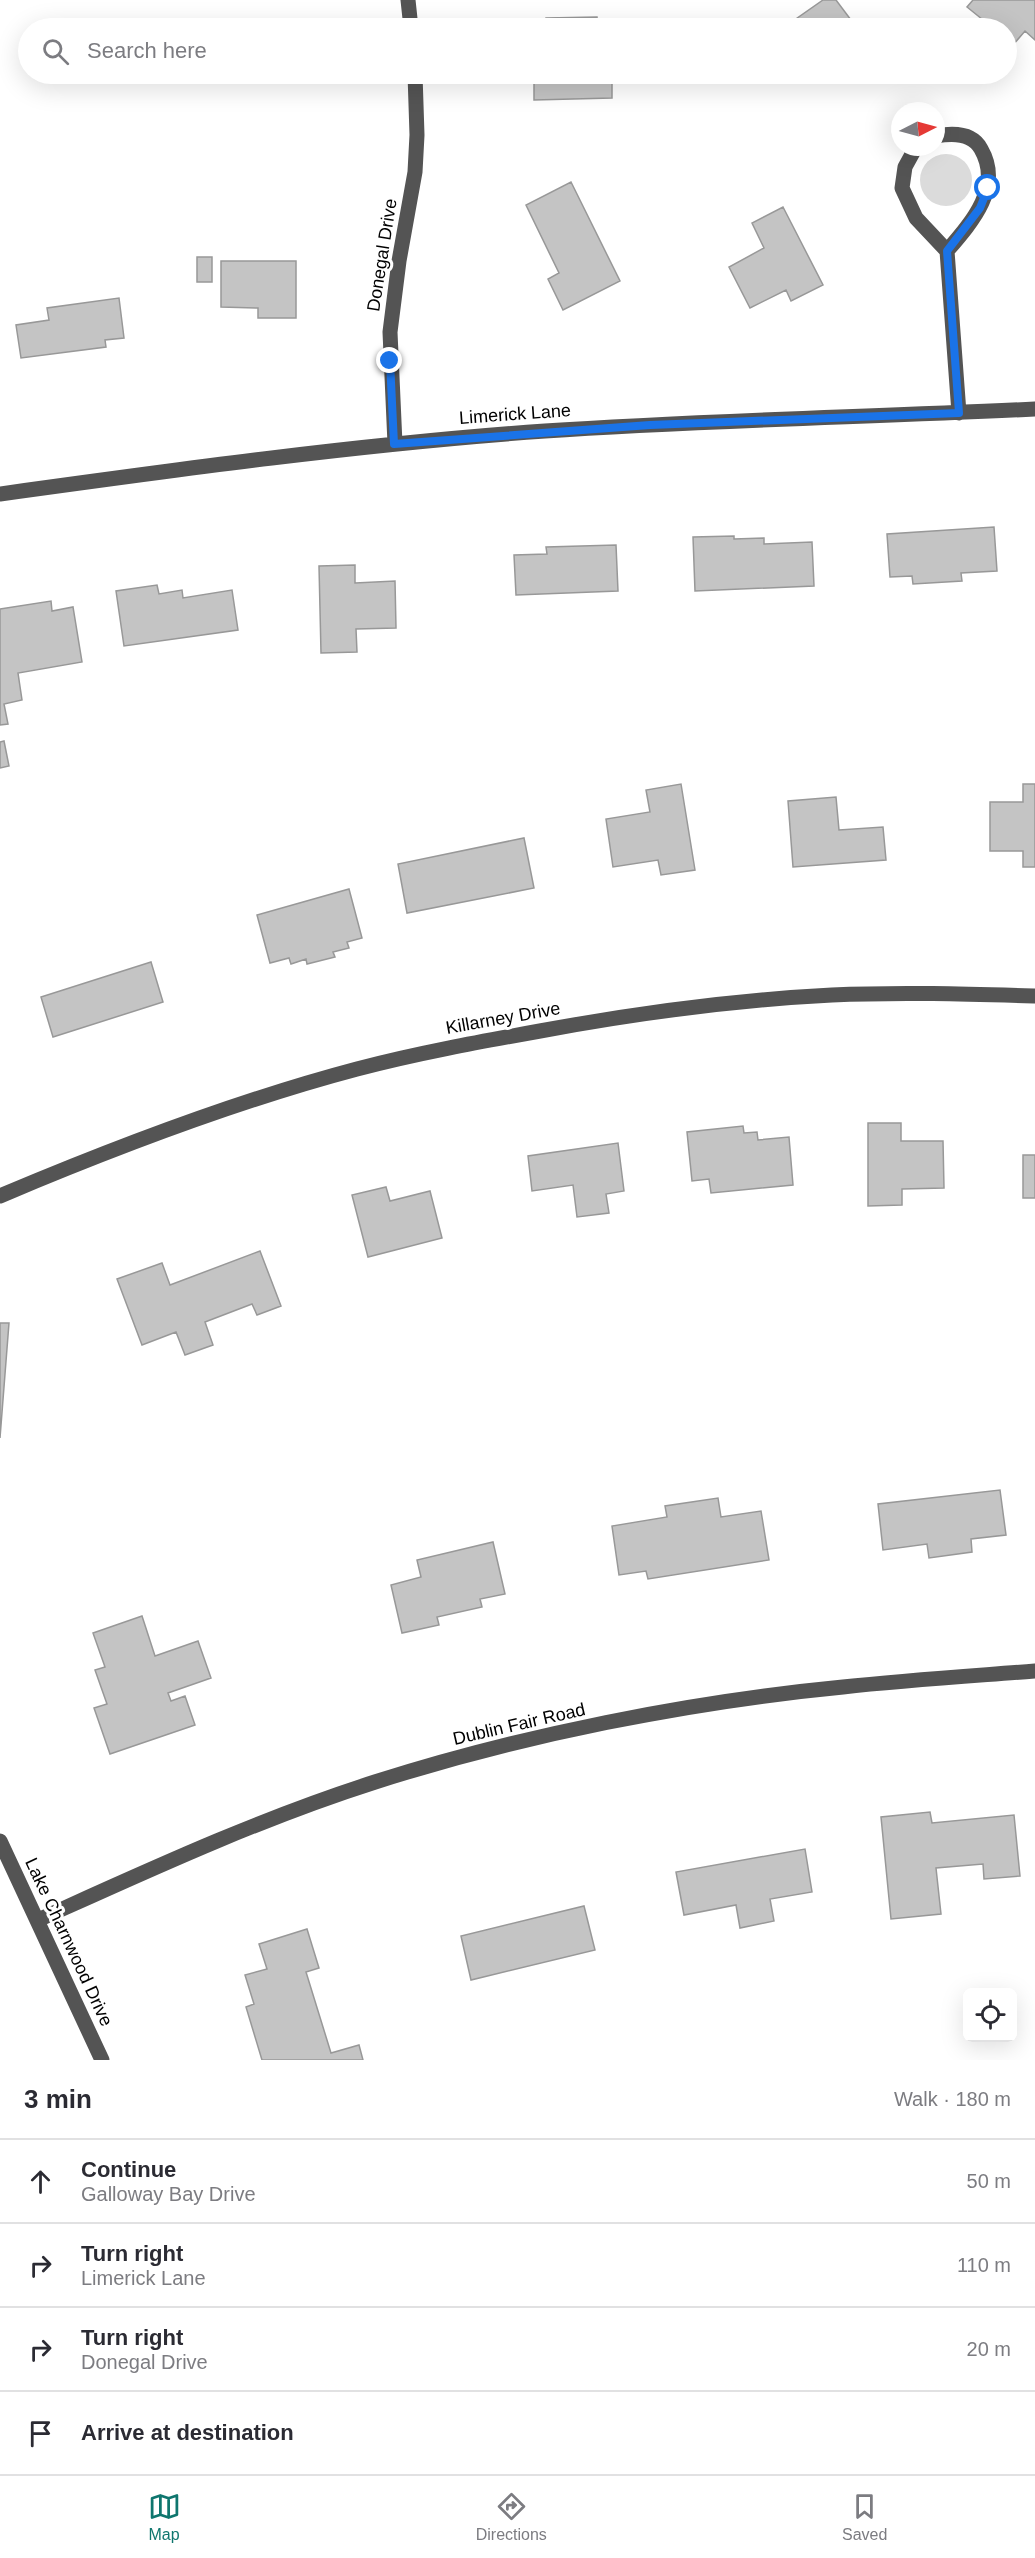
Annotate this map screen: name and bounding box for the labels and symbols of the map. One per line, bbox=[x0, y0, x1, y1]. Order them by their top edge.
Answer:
north arrow bbox=[891, 102, 945, 156]
route start bbox=[974, 174, 1000, 200]
street label: Donegal Drive bbox=[363, 197, 401, 313]
route end bbox=[376, 347, 402, 373]
street label: Limerick Lane bbox=[458, 400, 572, 428]
street label: Killarney Drive bbox=[444, 998, 562, 1038]
street label: Dublin Fair Road bbox=[451, 1699, 587, 1749]
street label: Lake Charnwood Drive bbox=[21, 1855, 117, 2029]

